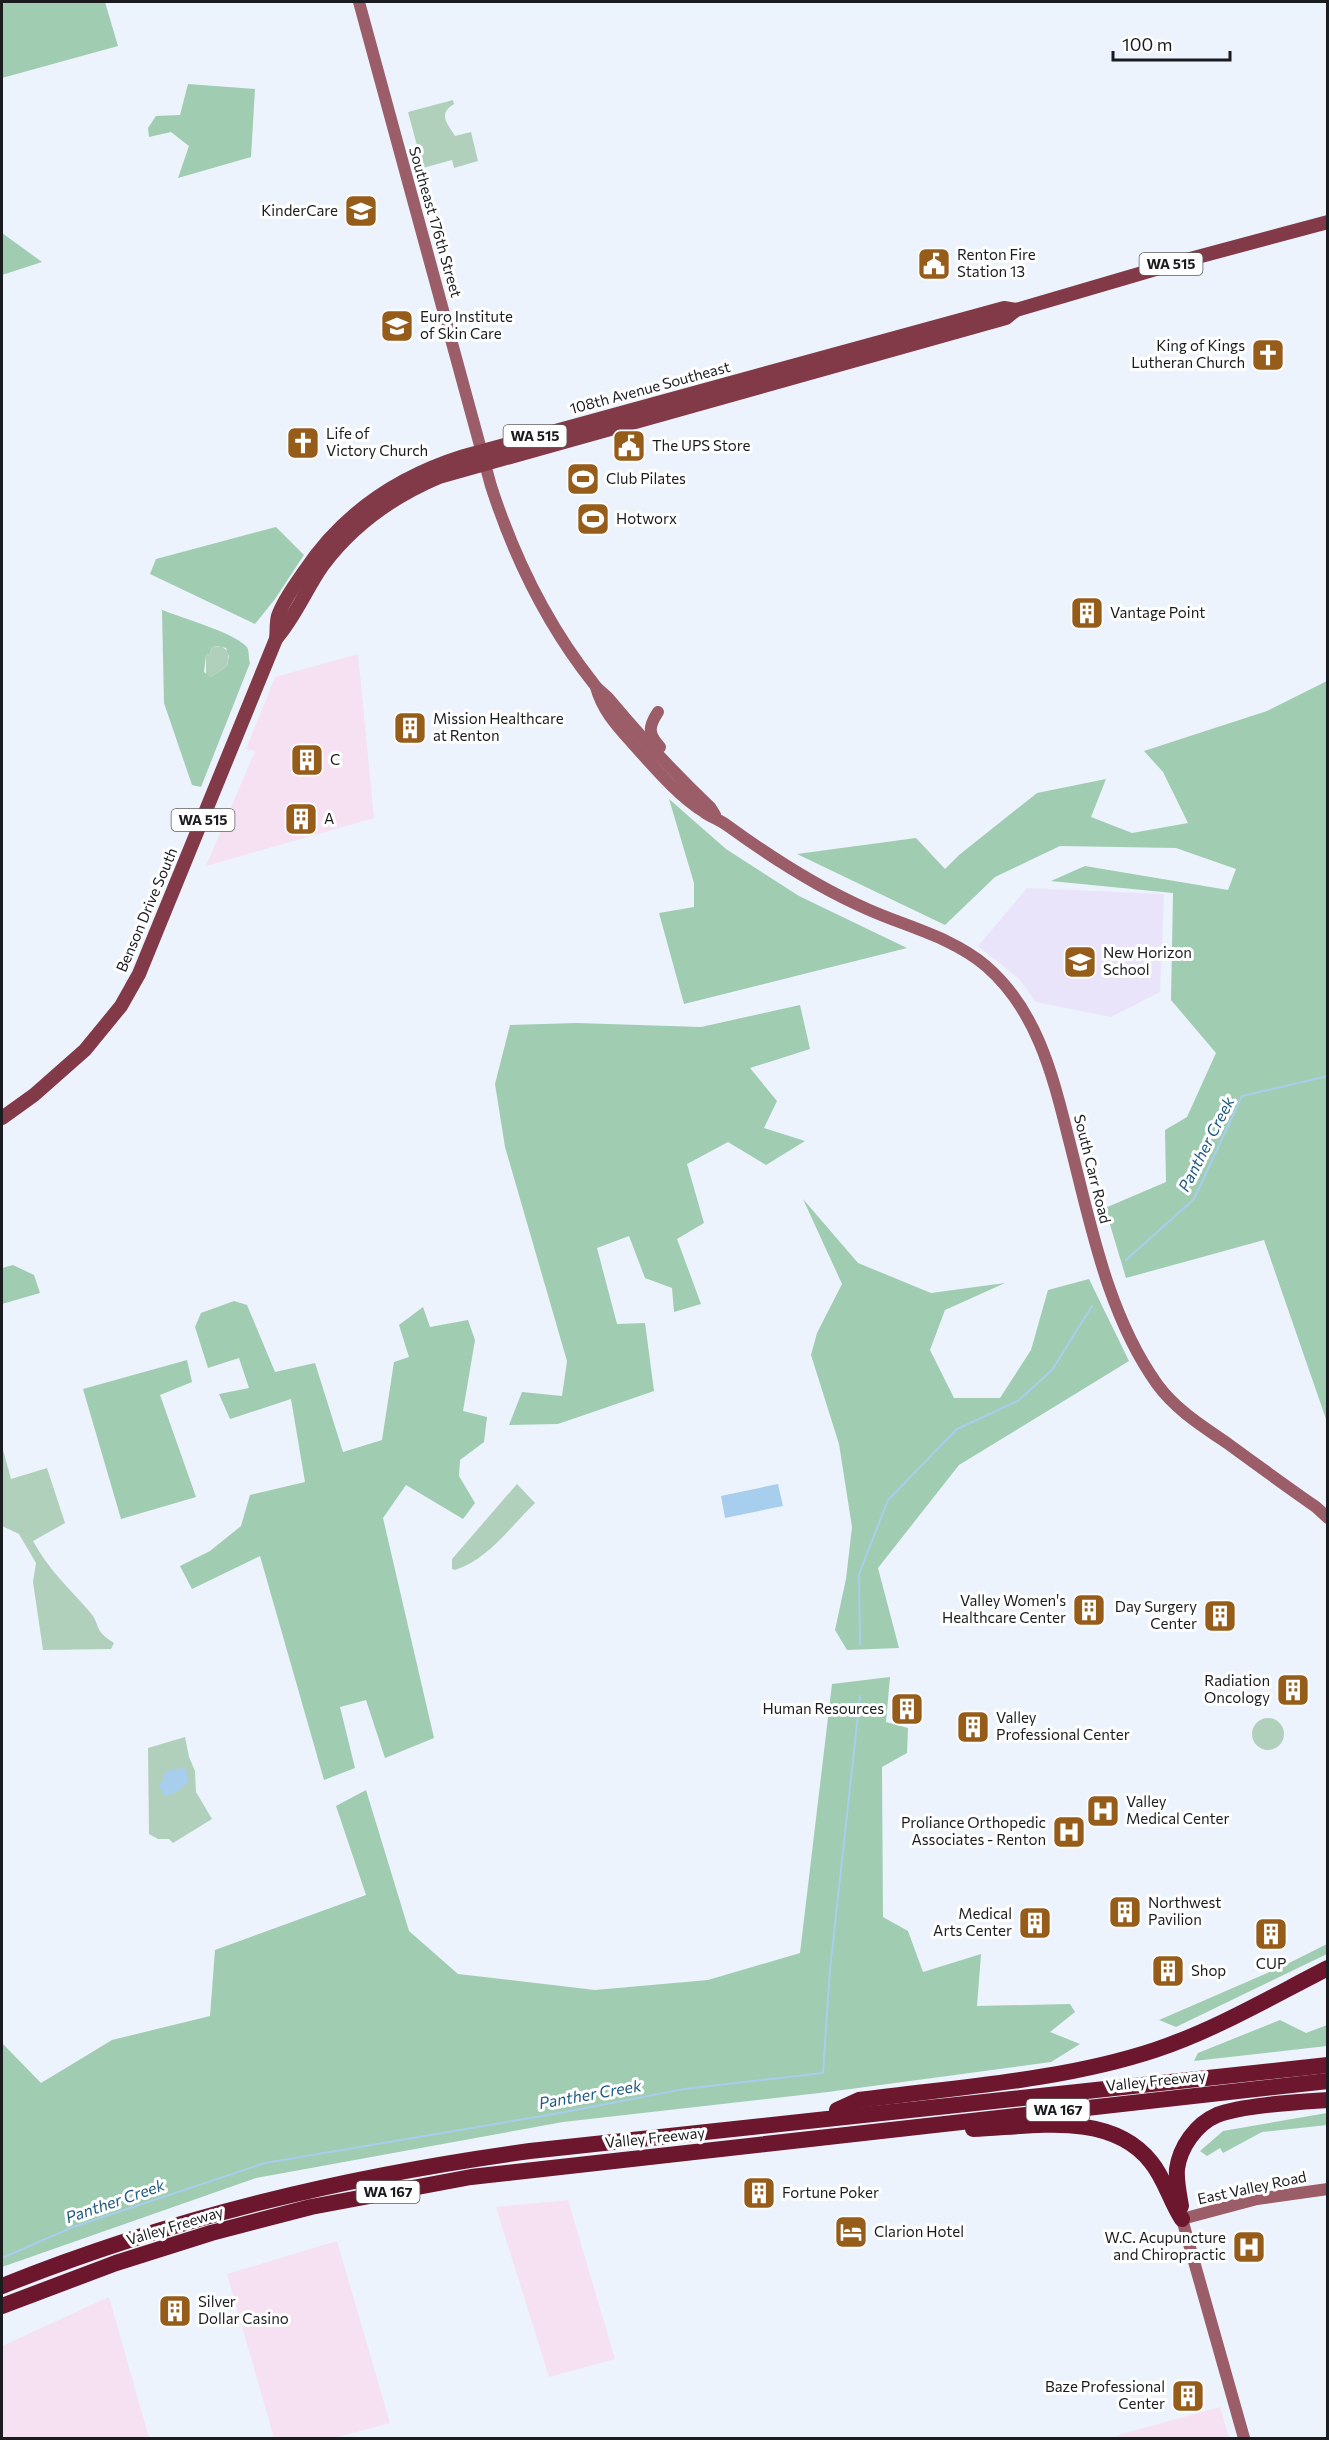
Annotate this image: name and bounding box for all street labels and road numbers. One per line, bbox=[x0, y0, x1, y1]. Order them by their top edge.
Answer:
street label: Southeast 176th Street bbox=[406, 144, 466, 299]
road number: WA 515 bbox=[1140, 253, 1202, 275]
street label: 108th Avenue Southeast bbox=[568, 357, 732, 417]
road number: WA 515 bbox=[504, 425, 566, 447]
road number: WA 515 bbox=[172, 809, 234, 831]
street label: Benson Drive South bbox=[112, 845, 180, 975]
street label: South Carr Road bbox=[1071, 1112, 1115, 1225]
street label: Valley Freeway bbox=[1105, 2066, 1207, 2094]
road number: WA 167 bbox=[1026, 2099, 1090, 2121]
street label: Valley Freeway bbox=[604, 2123, 706, 2151]
street label: East Valley Road bbox=[1196, 2167, 1308, 2207]
road number: WA 167 bbox=[356, 2181, 420, 2203]
street label: Valley Freeway bbox=[124, 2202, 226, 2248]

